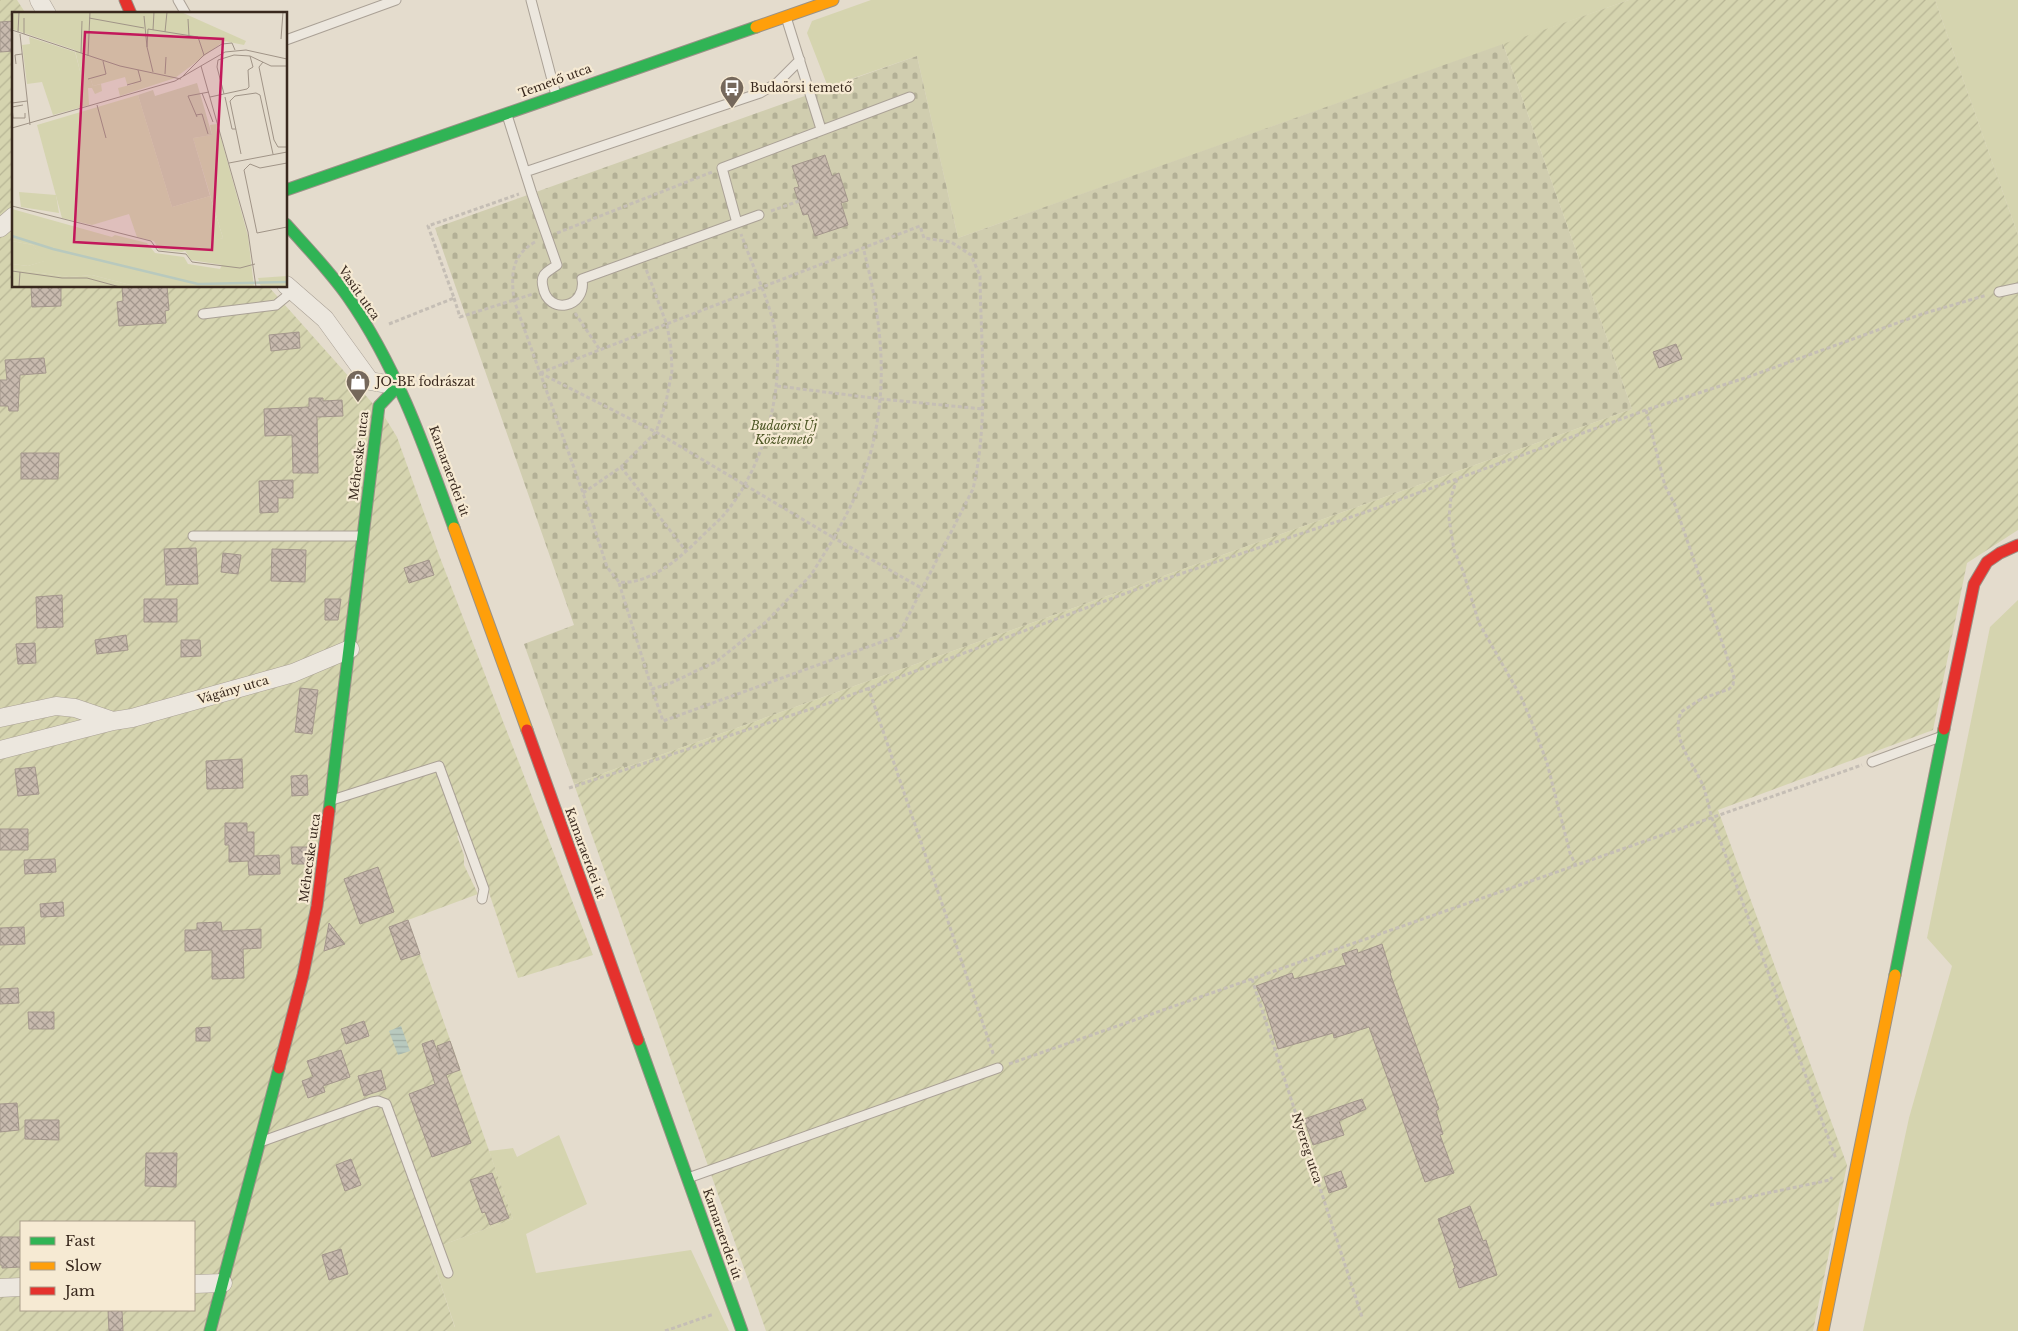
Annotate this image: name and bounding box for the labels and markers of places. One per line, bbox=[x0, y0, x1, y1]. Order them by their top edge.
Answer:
bus stop icon: Budaörsi temető bbox=[719, 75, 745, 109]
place label: Budaörsi temető bbox=[750, 80, 852, 95]
shop icon: JO-BE fodrászat bbox=[345, 369, 371, 403]
place label: JO-BE fodrászat bbox=[374, 374, 476, 389]

